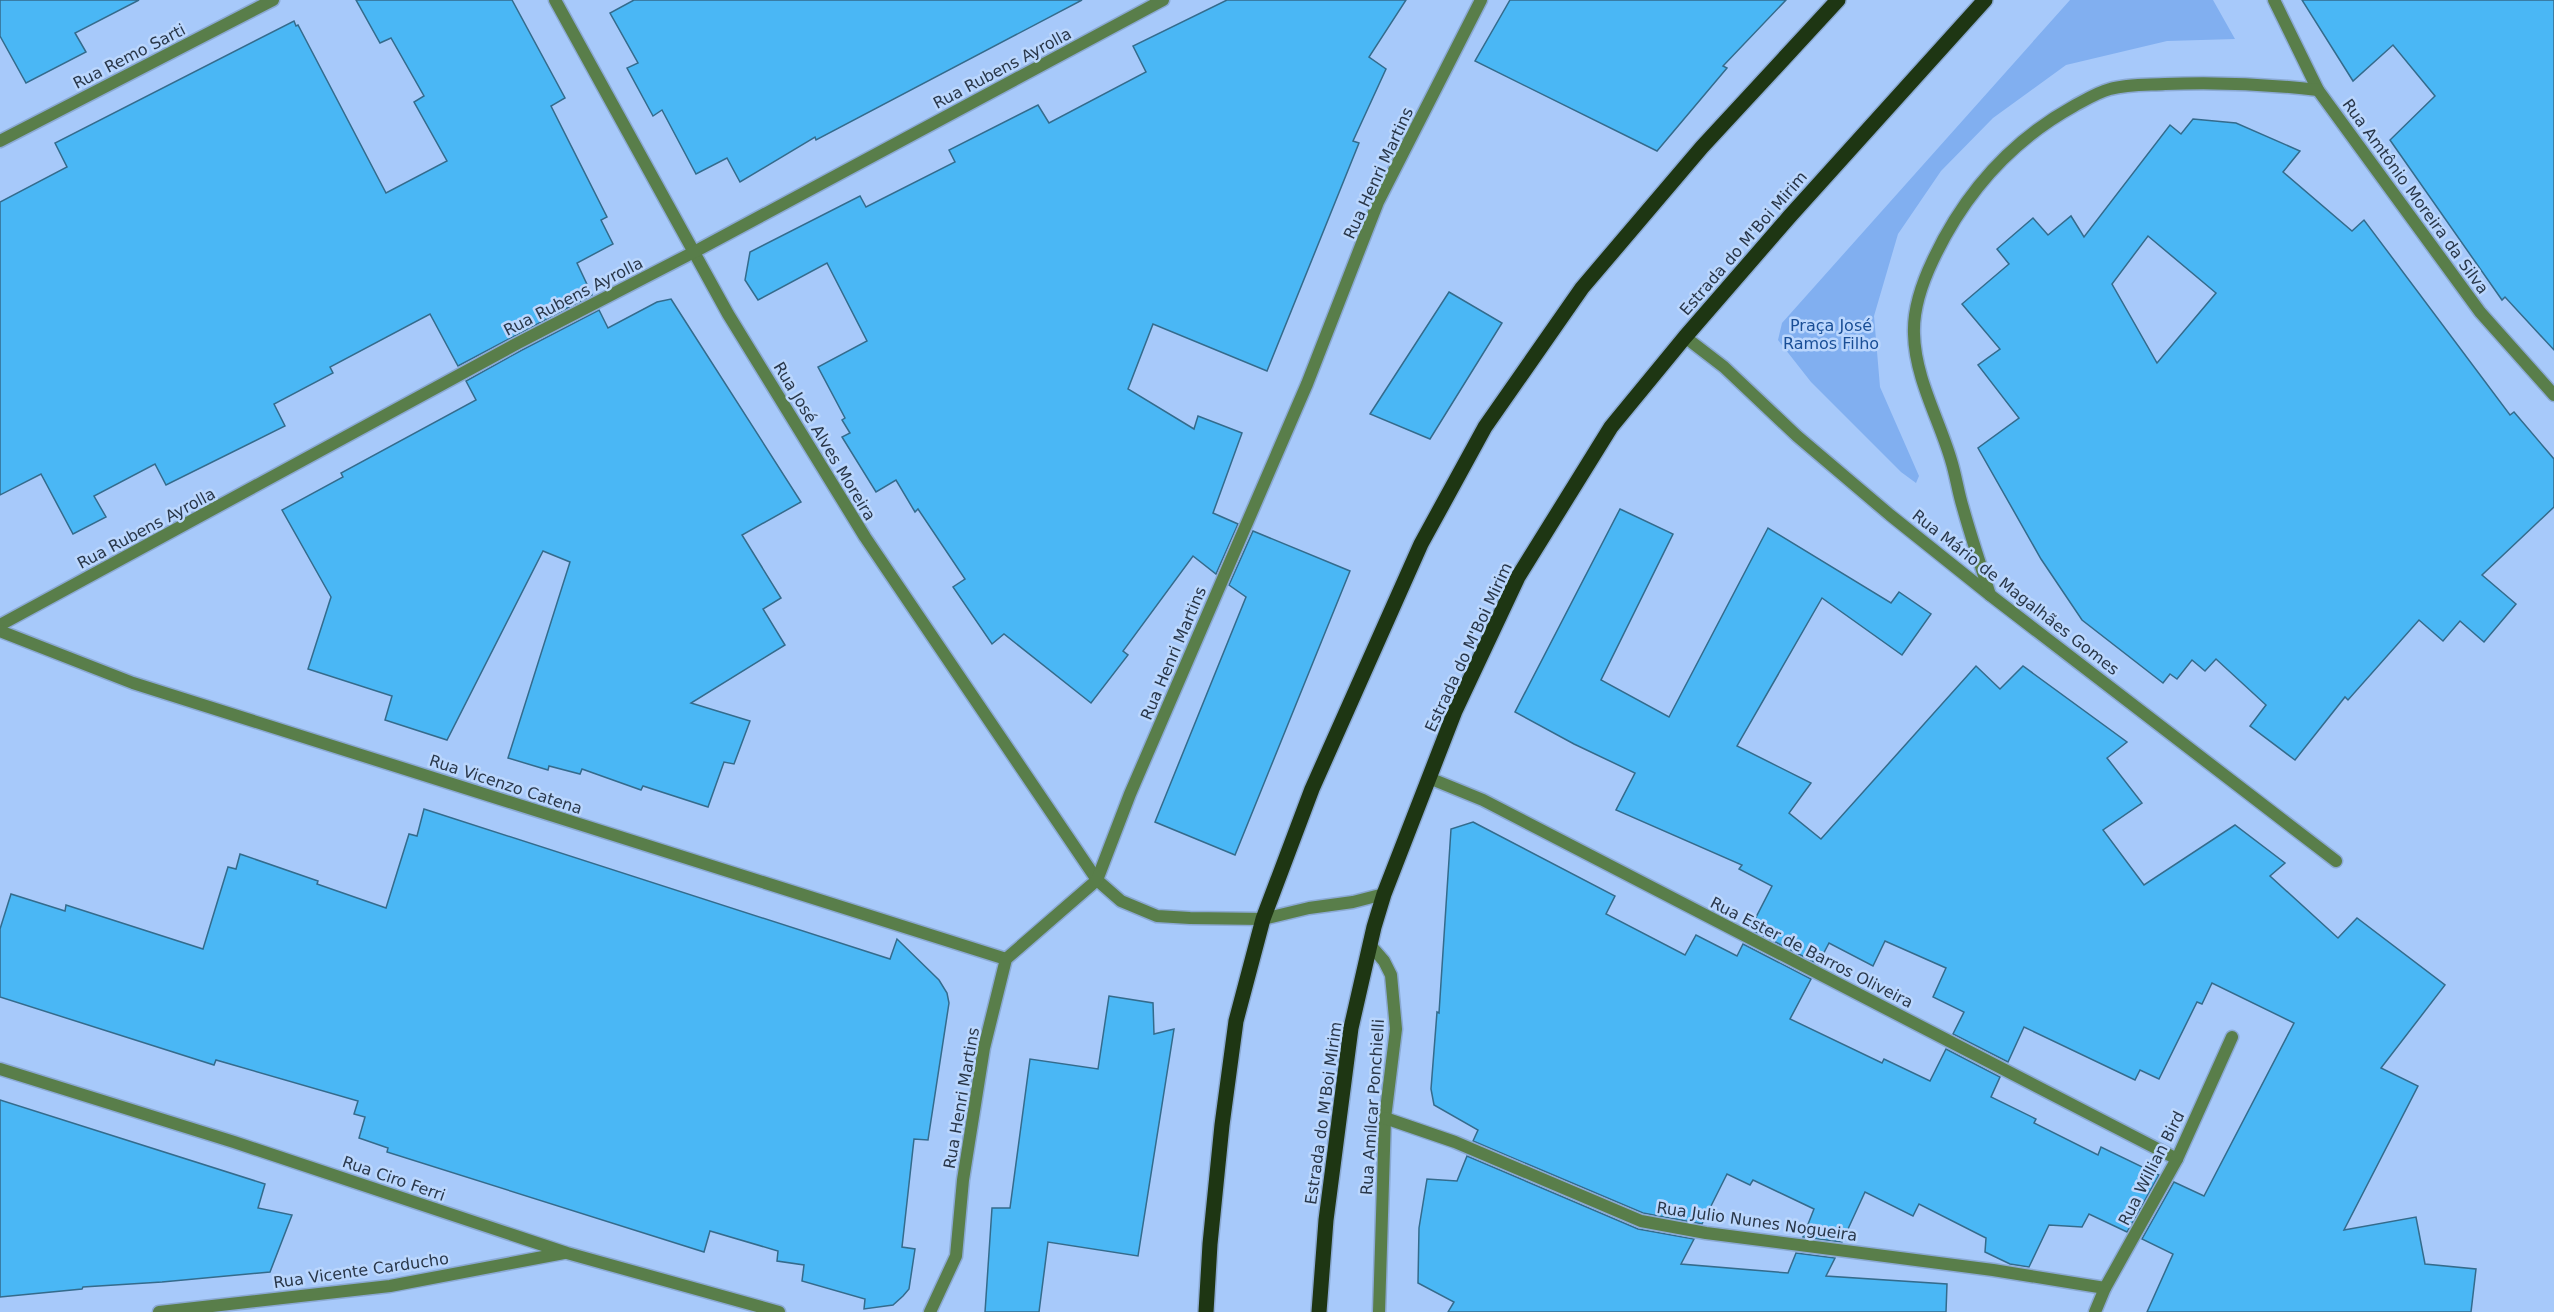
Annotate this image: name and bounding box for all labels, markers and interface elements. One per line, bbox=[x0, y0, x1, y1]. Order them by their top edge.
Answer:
street label: Rua Remo Sarti bbox=[70, 20, 189, 93]
street label: Rua Rubens Ayrolla bbox=[930, 24, 1074, 113]
street label: Rua Amtônio Moreira da Silva bbox=[2338, 95, 2493, 298]
street label: Rua Henri Martins bbox=[1340, 104, 1417, 242]
street label: Estrada do M'Boi Mirim bbox=[1676, 167, 1811, 319]
street label: Rua Rubens Ayrolla bbox=[500, 253, 646, 340]
park label: Praça José Ramos Filho bbox=[1783, 316, 1879, 353]
street label: Rua José Alves Moreira bbox=[770, 358, 880, 524]
street label: Rua Rubens Ayrolla bbox=[74, 484, 218, 573]
street label: Rua Mário de Magalhães Gomes bbox=[1909, 506, 2123, 679]
street label: Estrada do M'Boi Mirim bbox=[1421, 560, 1516, 735]
street label: Rua Henri Martins bbox=[1137, 584, 1210, 723]
street label: Rua Vicenzo Catena bbox=[427, 751, 585, 818]
street label: Rua Ester de Barros Oliveira bbox=[1707, 893, 1916, 1012]
street label: Rua Amílcar Ponchielli bbox=[1357, 1018, 1388, 1196]
street label: Estrada do M'Boi Mirim bbox=[1301, 1020, 1346, 1206]
street label: Rua Henri Martins bbox=[940, 1026, 983, 1170]
street label: Rua Willian Bird bbox=[2114, 1108, 2188, 1228]
street label: Rua Ciro Ferri bbox=[340, 1152, 448, 1205]
street label: Rua Julio Nunes Nogueira bbox=[1655, 1198, 1858, 1245]
street label: Rua Vicente Carducho bbox=[272, 1249, 450, 1292]

